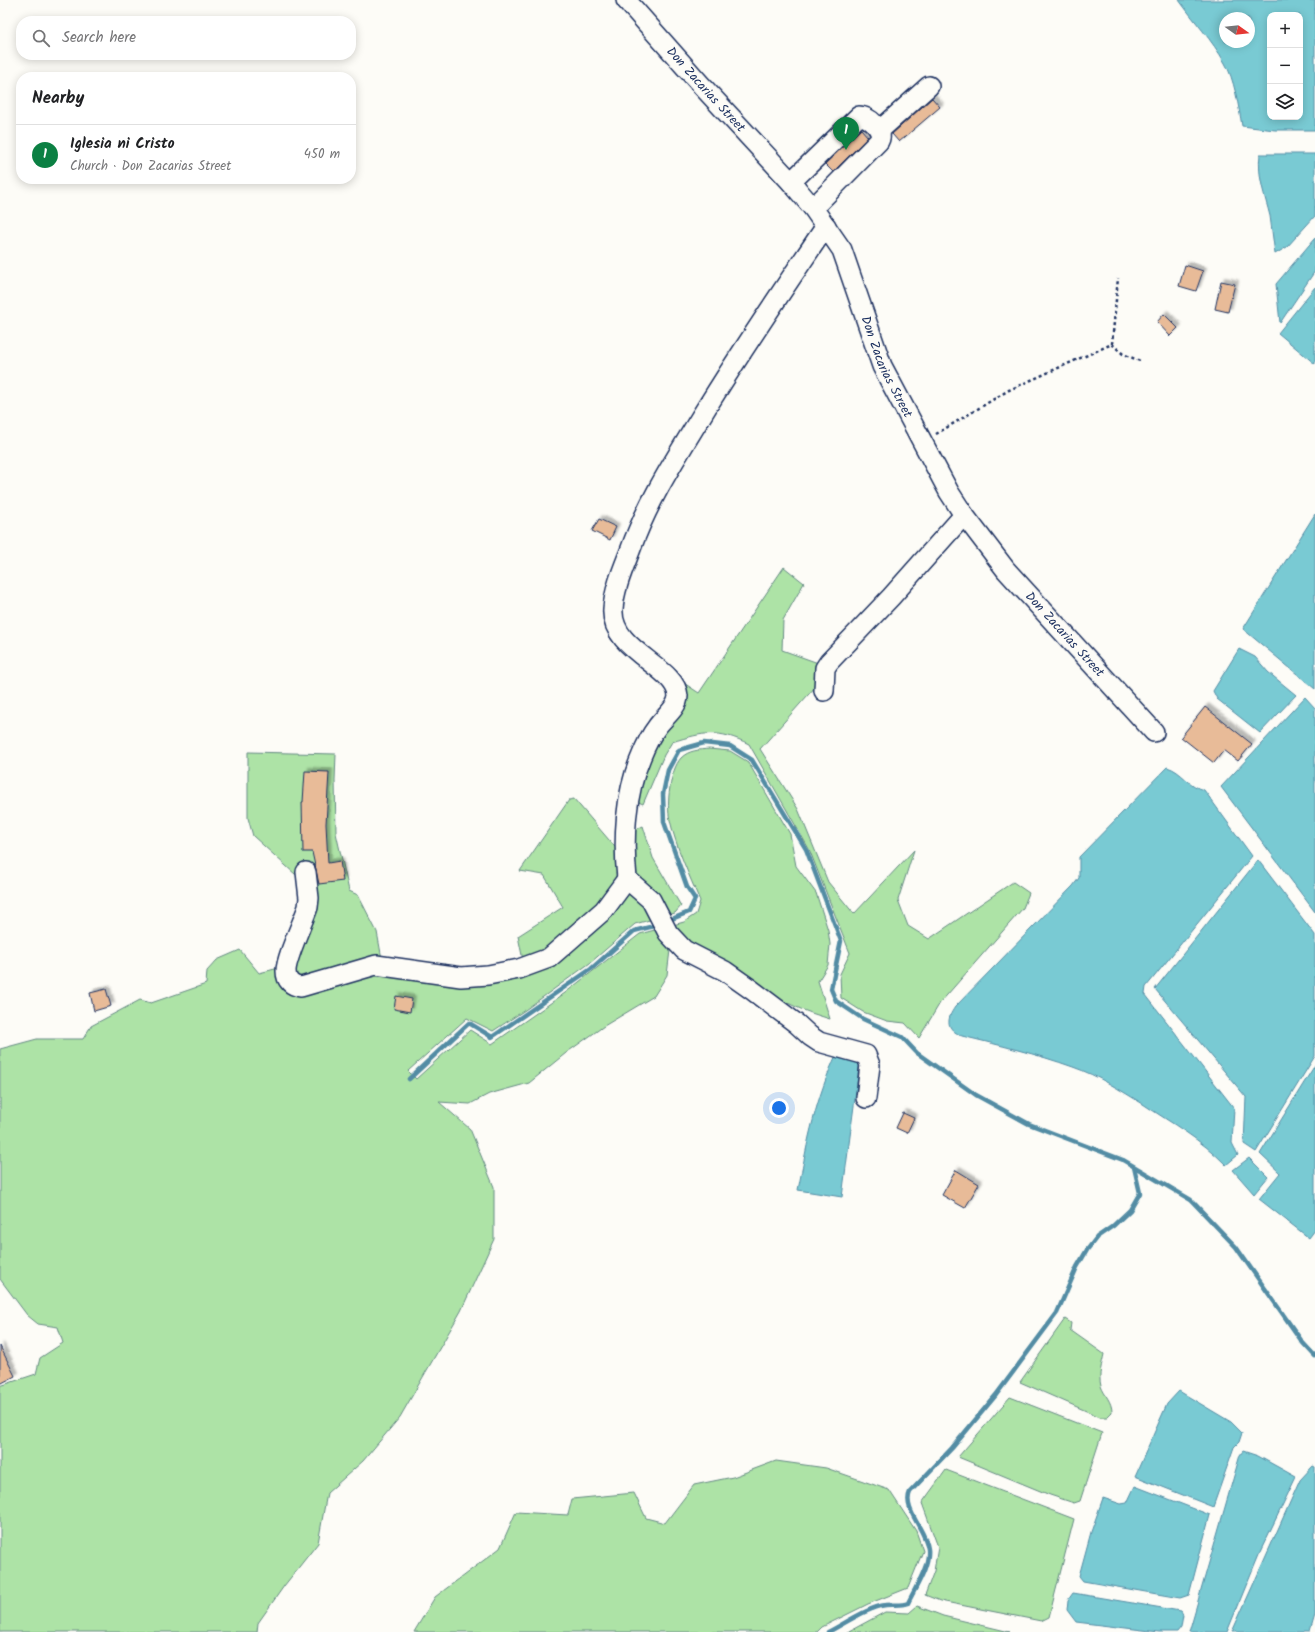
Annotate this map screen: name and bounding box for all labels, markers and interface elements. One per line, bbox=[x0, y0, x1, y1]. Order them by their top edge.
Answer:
north arrow bbox=[1219, 12, 1255, 48]
map controls bbox=[1267, 12, 1303, 120]
button: + bbox=[1267, 12, 1303, 48]
search box bbox=[16, 16, 356, 60]
text: Search here bbox=[62, 26, 136, 50]
icon: search bbox=[30, 27, 52, 49]
street label: Don Zacarias Street bbox=[661, 42, 751, 138]
button: − bbox=[1267, 48, 1303, 84]
button: layers bbox=[1267, 84, 1303, 120]
text: Nearby bbox=[32, 85, 84, 112]
pin: 1 bbox=[833, 117, 859, 150]
text: Iglesia ni Cristo bbox=[70, 132, 175, 156]
text: 1 bbox=[43, 144, 47, 165]
text: 450 m bbox=[304, 144, 340, 165]
text: Church · Don Zacarias Street bbox=[70, 156, 231, 177]
street label: Don Zacarias Street bbox=[855, 313, 919, 422]
street label: Don Zacarias Street bbox=[1020, 587, 1110, 683]
your location bbox=[769, 1098, 789, 1118]

